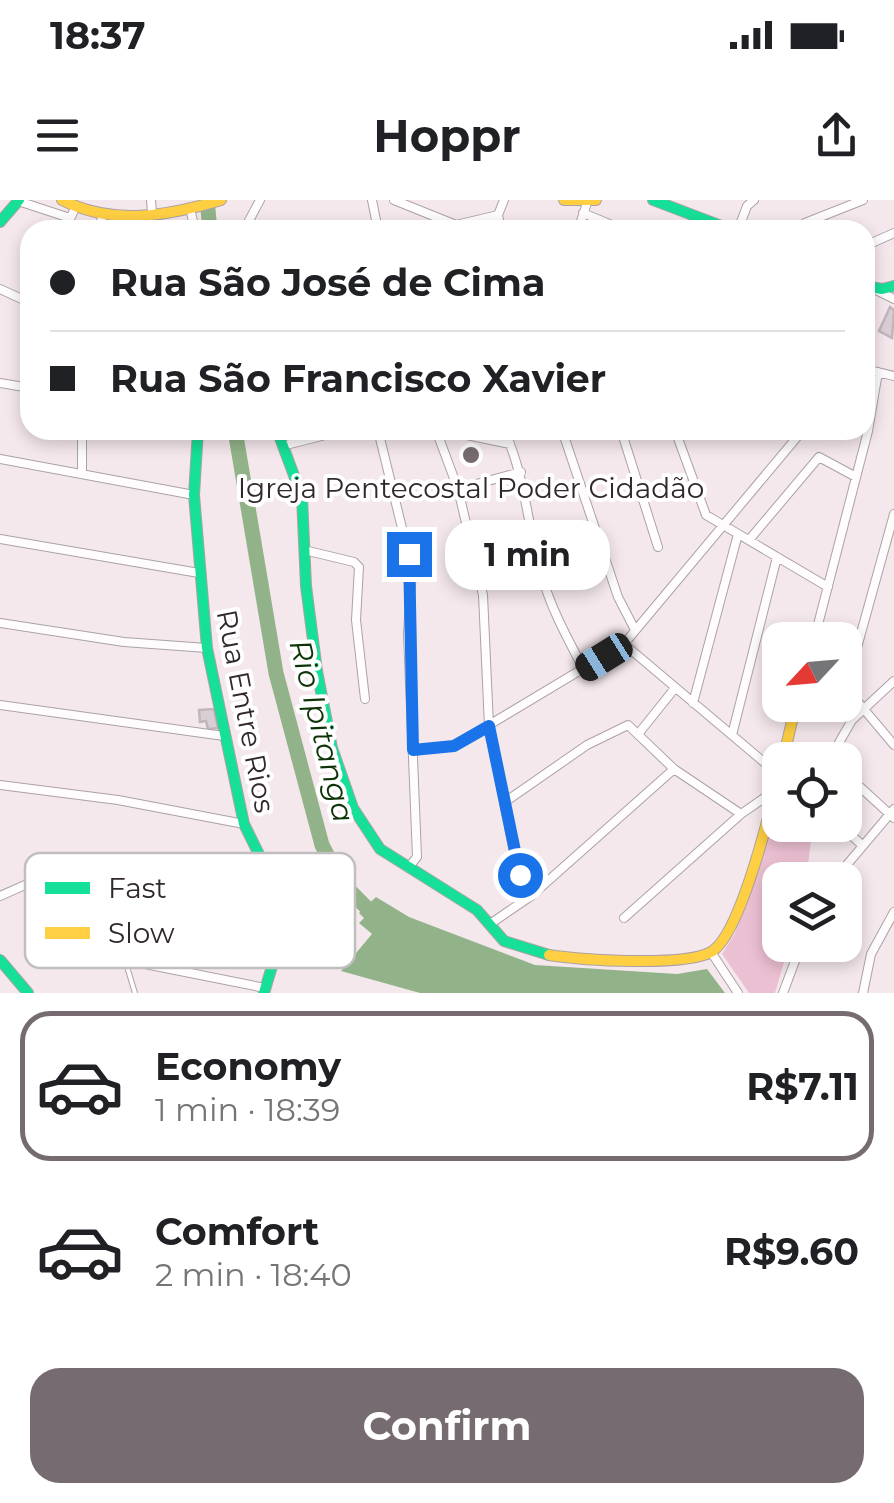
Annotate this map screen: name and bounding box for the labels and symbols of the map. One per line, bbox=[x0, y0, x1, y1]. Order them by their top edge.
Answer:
marker: Igreja Pentecostal Poder Cidadão bbox=[460, 444, 482, 466]
place label: Igreja Pentecostal Poder Cidadão bbox=[238, 471, 704, 505]
callout: 1 min bbox=[444, 519, 609, 589]
route end bbox=[387, 532, 432, 577]
street label: Rua Entre Rios bbox=[210, 607, 282, 815]
north arrow bbox=[762, 622, 862, 722]
car bbox=[571, 628, 637, 686]
water label: Rio Ipitanga bbox=[281, 636, 363, 826]
legend bbox=[25, 853, 355, 968]
route start bbox=[498, 853, 543, 898]
text: Fast bbox=[108, 871, 167, 905]
text: Slow bbox=[108, 916, 175, 950]

